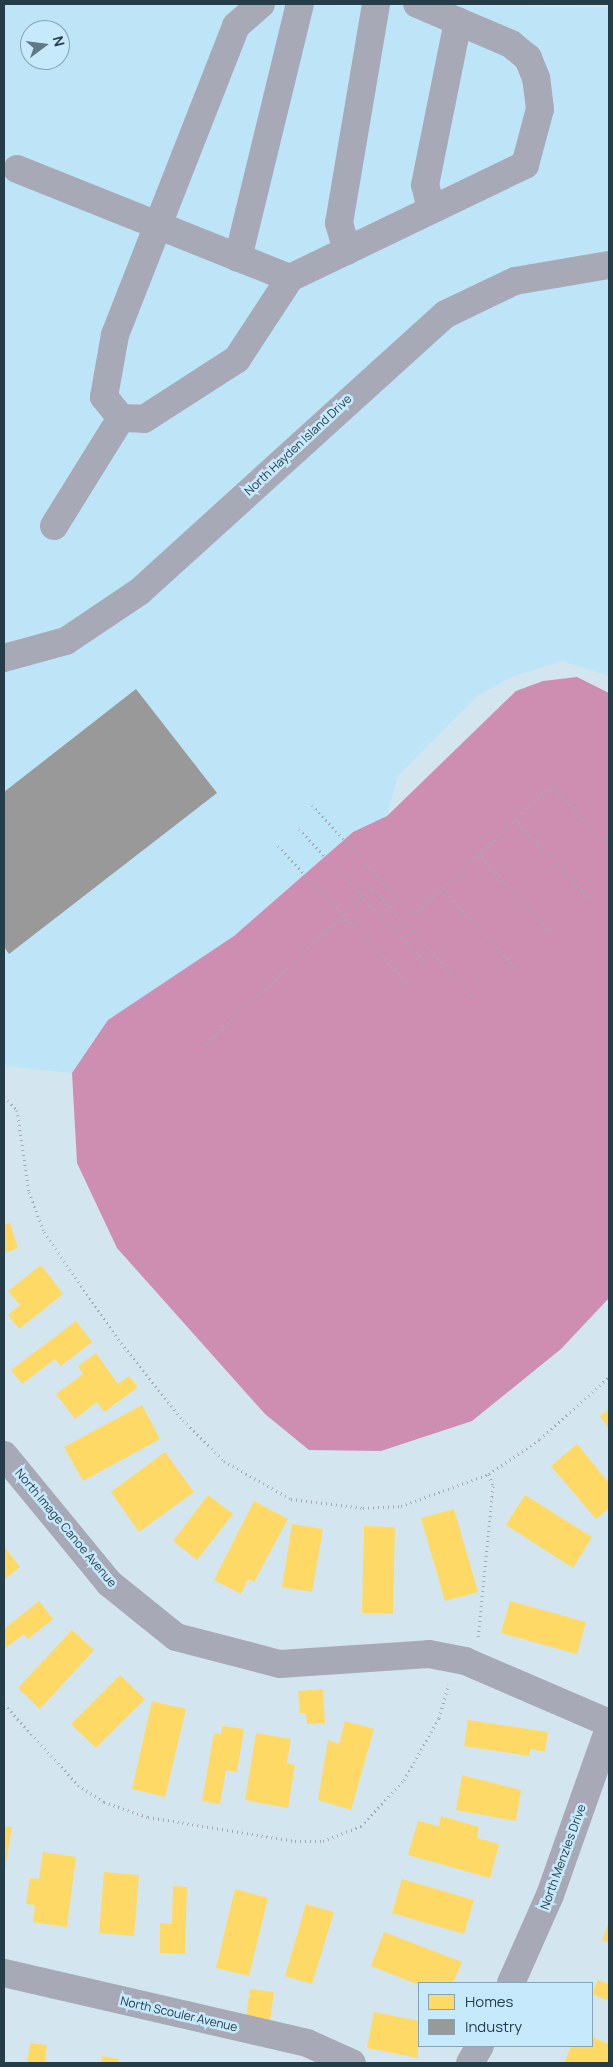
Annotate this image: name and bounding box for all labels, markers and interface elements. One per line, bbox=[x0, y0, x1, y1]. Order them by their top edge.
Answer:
north arrow bbox=[20, 20, 70, 70]
text: N bbox=[49, 34, 69, 49]
street label: North Hayden Island Drive bbox=[241, 392, 355, 498]
street label: North Image Canoe Avenue bbox=[12, 1466, 120, 1590]
street label: North Menzies Drive bbox=[537, 1802, 589, 1912]
legend bbox=[418, 1982, 593, 2047]
text: Homes bbox=[465, 1991, 513, 2012]
street label: North Scouler Avenue bbox=[119, 1994, 239, 2034]
text: Industry bbox=[465, 2016, 522, 2037]

